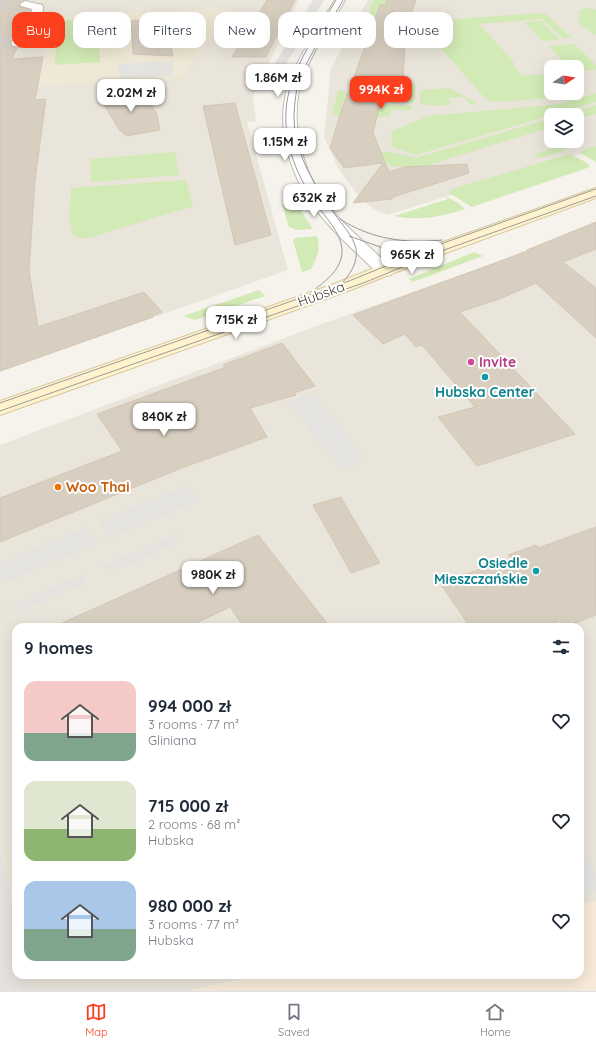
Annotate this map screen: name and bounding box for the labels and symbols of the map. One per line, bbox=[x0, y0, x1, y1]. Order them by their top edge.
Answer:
north arrow bbox=[544, 60, 584, 100]
pin: 1.86M zł bbox=[237, 64, 319, 98]
pin: 994K zł bbox=[344, 76, 418, 110]
pin: 2.02M zł bbox=[90, 79, 172, 113]
pin: 1.15M zł bbox=[244, 128, 326, 162]
pin: 632K zł bbox=[277, 184, 351, 218]
pin: 965K zł bbox=[375, 241, 449, 275]
street label: Hubska bbox=[295, 277, 347, 311]
pin: 715K zł bbox=[199, 306, 273, 340]
place label: Invite bbox=[479, 353, 516, 371]
marker: Invite bbox=[466, 357, 476, 367]
marker: Hubska Center bbox=[480, 372, 490, 382]
place label: Hubska Center bbox=[435, 383, 535, 401]
pin: 840K zł bbox=[127, 403, 201, 437]
place label: Woo Thai bbox=[66, 478, 129, 496]
marker: Woo Thai bbox=[53, 482, 63, 492]
place label: Osiedle Mieszczańskie bbox=[434, 554, 528, 588]
pin: 980K zł bbox=[176, 561, 250, 595]
marker: Osiedle Mieszczańskie bbox=[531, 566, 541, 576]

